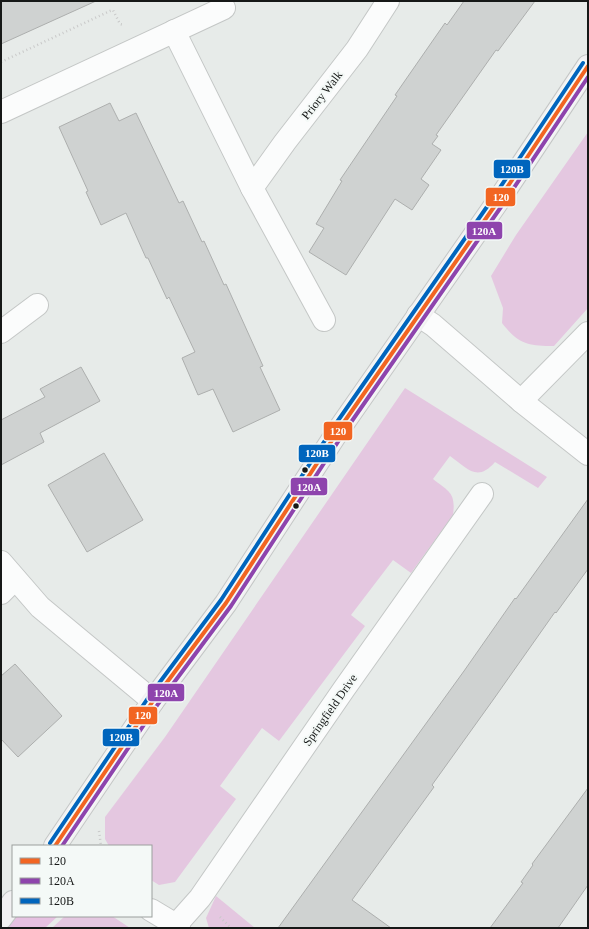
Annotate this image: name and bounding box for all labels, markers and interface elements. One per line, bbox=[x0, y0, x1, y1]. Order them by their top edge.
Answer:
street label: Priory Walk bbox=[299, 68, 345, 122]
line badge: 120B bbox=[493, 159, 531, 179]
text: 120B bbox=[500, 163, 525, 175]
line badge: 120 bbox=[485, 187, 516, 207]
text: 120 bbox=[493, 191, 510, 203]
line badge: 120A bbox=[466, 221, 503, 240]
text: 120A bbox=[472, 225, 496, 237]
line badge: 120 bbox=[323, 421, 353, 441]
text: 120 bbox=[330, 425, 347, 437]
line badge: 120B bbox=[298, 444, 336, 463]
text: 120B bbox=[305, 447, 330, 459]
unlabelled marker bbox=[300, 465, 310, 475]
line badge: 120A bbox=[290, 477, 328, 496]
text: 120A bbox=[297, 481, 321, 493]
unlabelled marker bbox=[291, 501, 301, 511]
street label: Springfield Drive bbox=[300, 671, 360, 749]
line badge: 120A bbox=[147, 683, 185, 702]
text: 120A bbox=[154, 687, 178, 699]
line badge: 120 bbox=[128, 706, 158, 725]
text: 120 bbox=[135, 709, 152, 721]
line badge: 120B bbox=[102, 728, 140, 747]
text: 120B bbox=[109, 731, 134, 743]
legend bbox=[12, 845, 152, 917]
text: 120 bbox=[48, 854, 66, 868]
text: 120A bbox=[48, 874, 75, 888]
text: 120B bbox=[48, 894, 74, 908]

